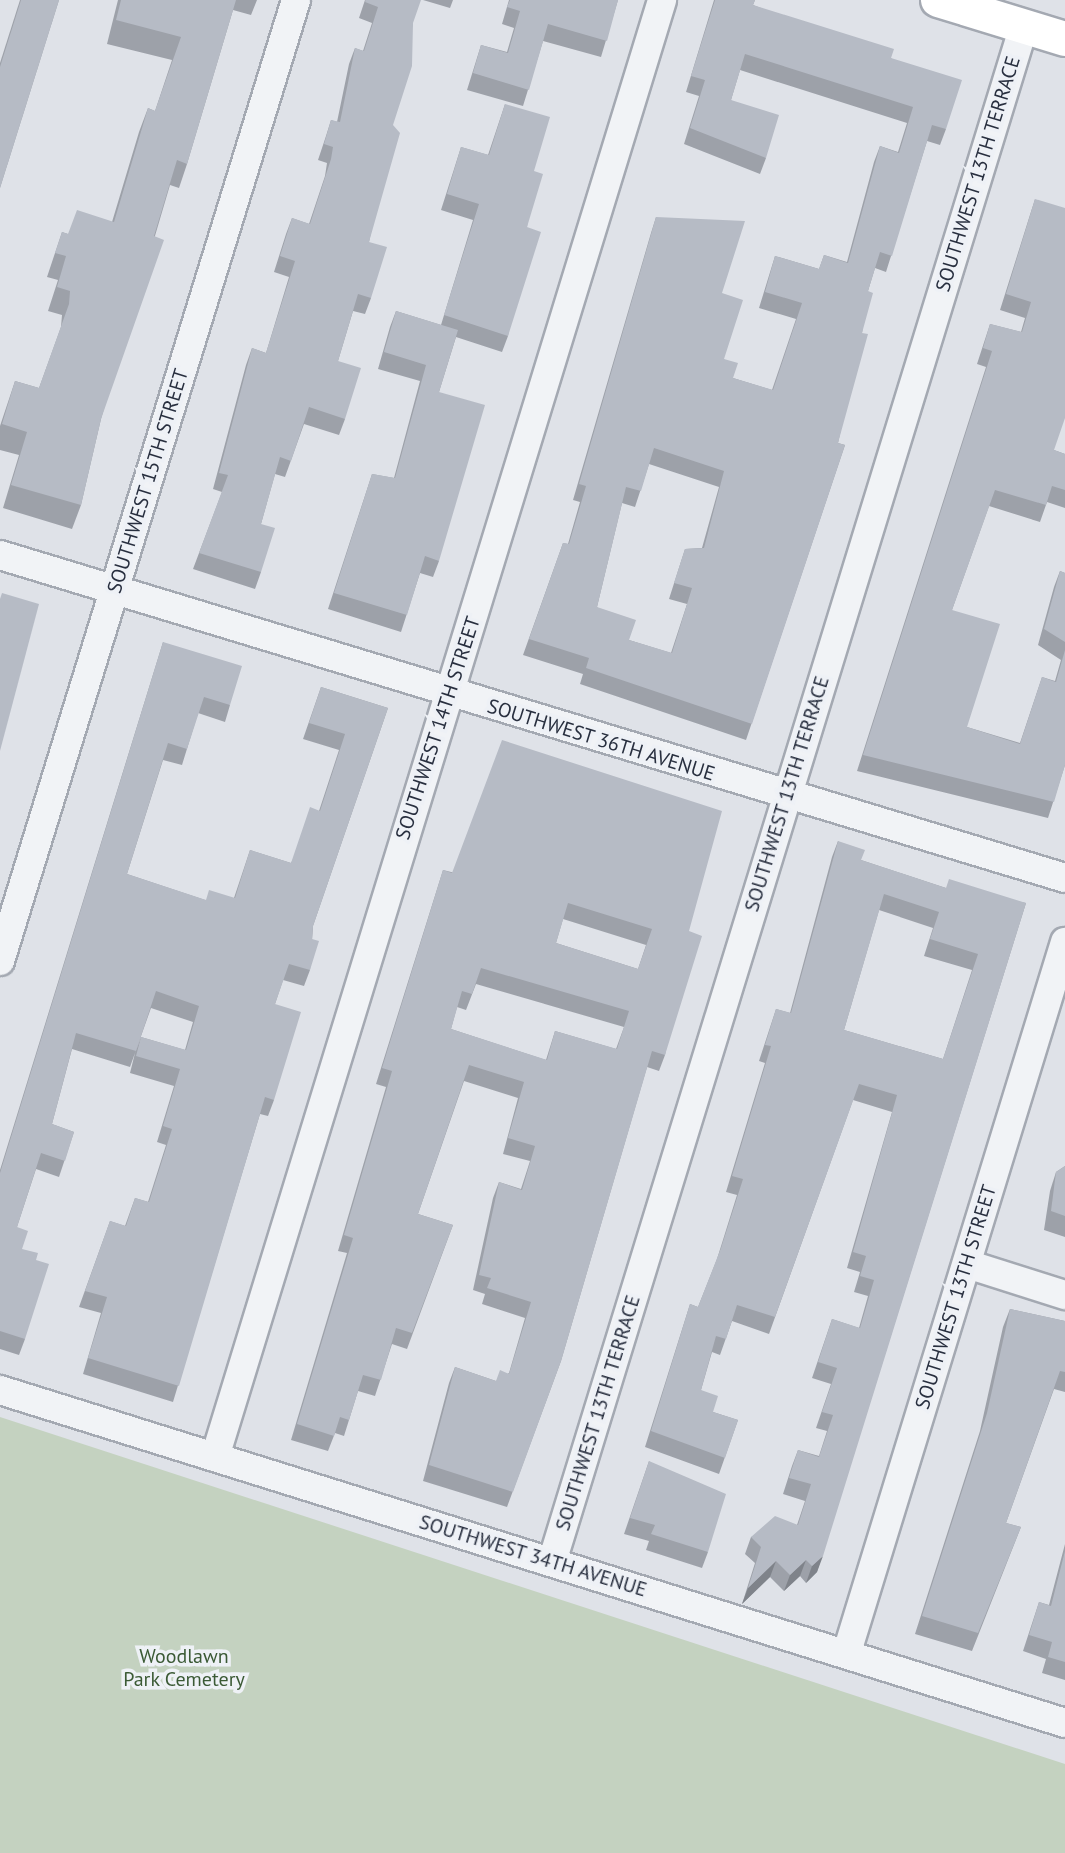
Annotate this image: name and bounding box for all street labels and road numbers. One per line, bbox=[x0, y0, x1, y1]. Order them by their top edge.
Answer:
street label: SOUTHWEST 13TH TERRACE bbox=[931, 53, 1025, 295]
street label: SOUTHWEST 15TH STREET bbox=[102, 366, 194, 596]
street label: SOUTHWEST 14TH STREET bbox=[390, 613, 486, 843]
street label: SOUTHWEST 13TH TERRACE bbox=[740, 673, 834, 915]
street label: SOUTHWEST 36TH AVENUE bbox=[484, 694, 718, 786]
street label: SOUTHWEST 13TH STREET bbox=[910, 1182, 1002, 1412]
street label: SOUTHWEST 13TH TERRACE bbox=[551, 1292, 645, 1534]
street label: SOUTHWEST 34TH AVENUE bbox=[416, 1510, 650, 1602]

